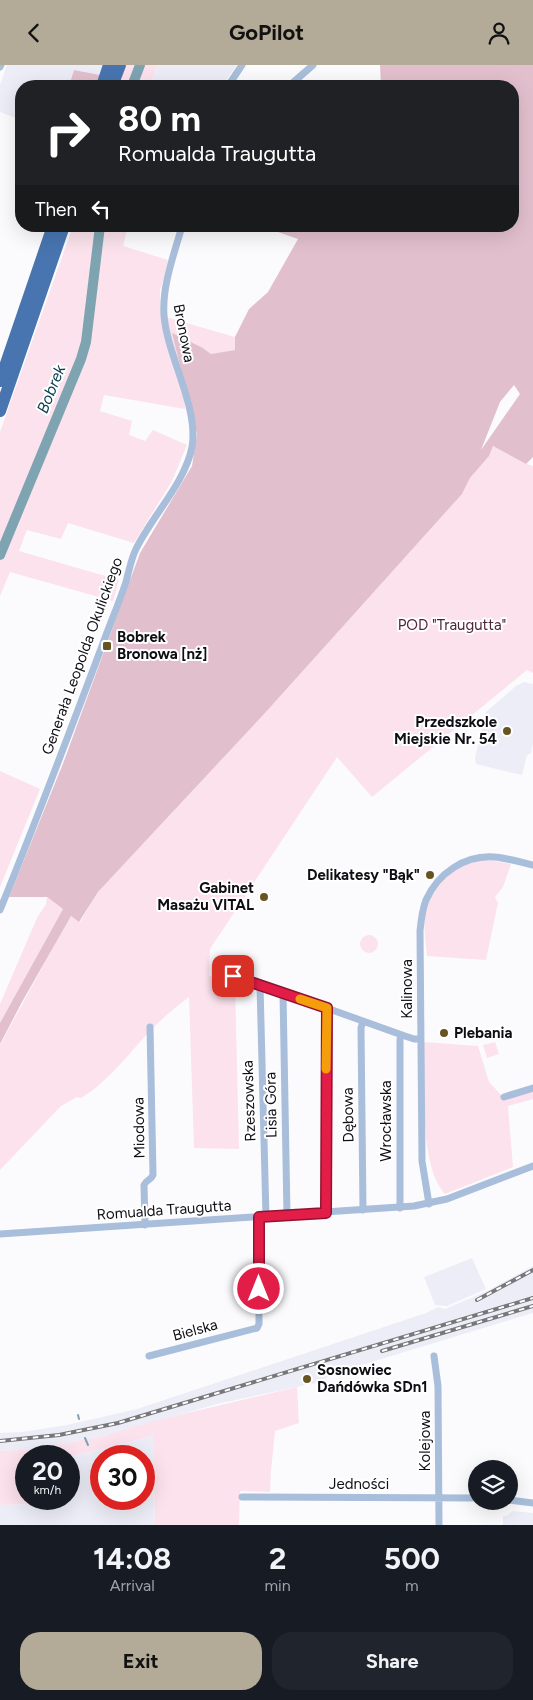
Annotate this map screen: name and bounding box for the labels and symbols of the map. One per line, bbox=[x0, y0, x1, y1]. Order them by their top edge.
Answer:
street label: Bronowa bbox=[170, 302, 198, 364]
water label: Bobrek bbox=[33, 361, 70, 416]
street label: Generała Leopolda Okulickiego bbox=[38, 555, 126, 757]
park label: POD "Traugutta" bbox=[398, 616, 506, 634]
place label: Bobrek Bronowa [nż] bbox=[117, 628, 207, 663]
marker: Bobrek Bronowa [nż] bbox=[101, 640, 113, 652]
place label: Przedszkole Miejskie Nr. 54 bbox=[394, 713, 498, 748]
marker: Przedszkole Miejskie Nr. 54 bbox=[501, 725, 513, 737]
place label: Delikatesy "Bąk" bbox=[307, 866, 420, 884]
marker: Delikatesy "Bąk" bbox=[424, 869, 436, 881]
place label: Gabinet Masażu VITAL bbox=[157, 879, 254, 914]
marker: Gabinet Masażu VITAL bbox=[258, 891, 270, 903]
pin bbox=[212, 955, 254, 997]
street label: Kalinowa bbox=[398, 959, 416, 1019]
place label: Plebania bbox=[454, 1024, 512, 1042]
marker: Plebania bbox=[438, 1027, 450, 1039]
street label: Rzeszowska bbox=[239, 1060, 259, 1142]
street label: Lisia Góra bbox=[261, 1072, 281, 1138]
street label: Wrocławska bbox=[377, 1080, 395, 1162]
street label: Dębowa bbox=[339, 1087, 357, 1143]
street label: Miodowa bbox=[129, 1097, 149, 1159]
street label: Romualda Traugutta bbox=[96, 1196, 232, 1224]
position arrow bbox=[232, 1262, 284, 1314]
street label: Bielska bbox=[171, 1315, 219, 1345]
place label: Sosnowiec Dańdówka SDn1 bbox=[317, 1361, 428, 1396]
marker: Sosnowiec Dańdówka SDn1 bbox=[301, 1373, 313, 1385]
street label: Kolejowa bbox=[416, 1411, 434, 1472]
speed limit sign: 30 bbox=[90, 1445, 155, 1510]
street label: Jedności bbox=[329, 1475, 389, 1493]

